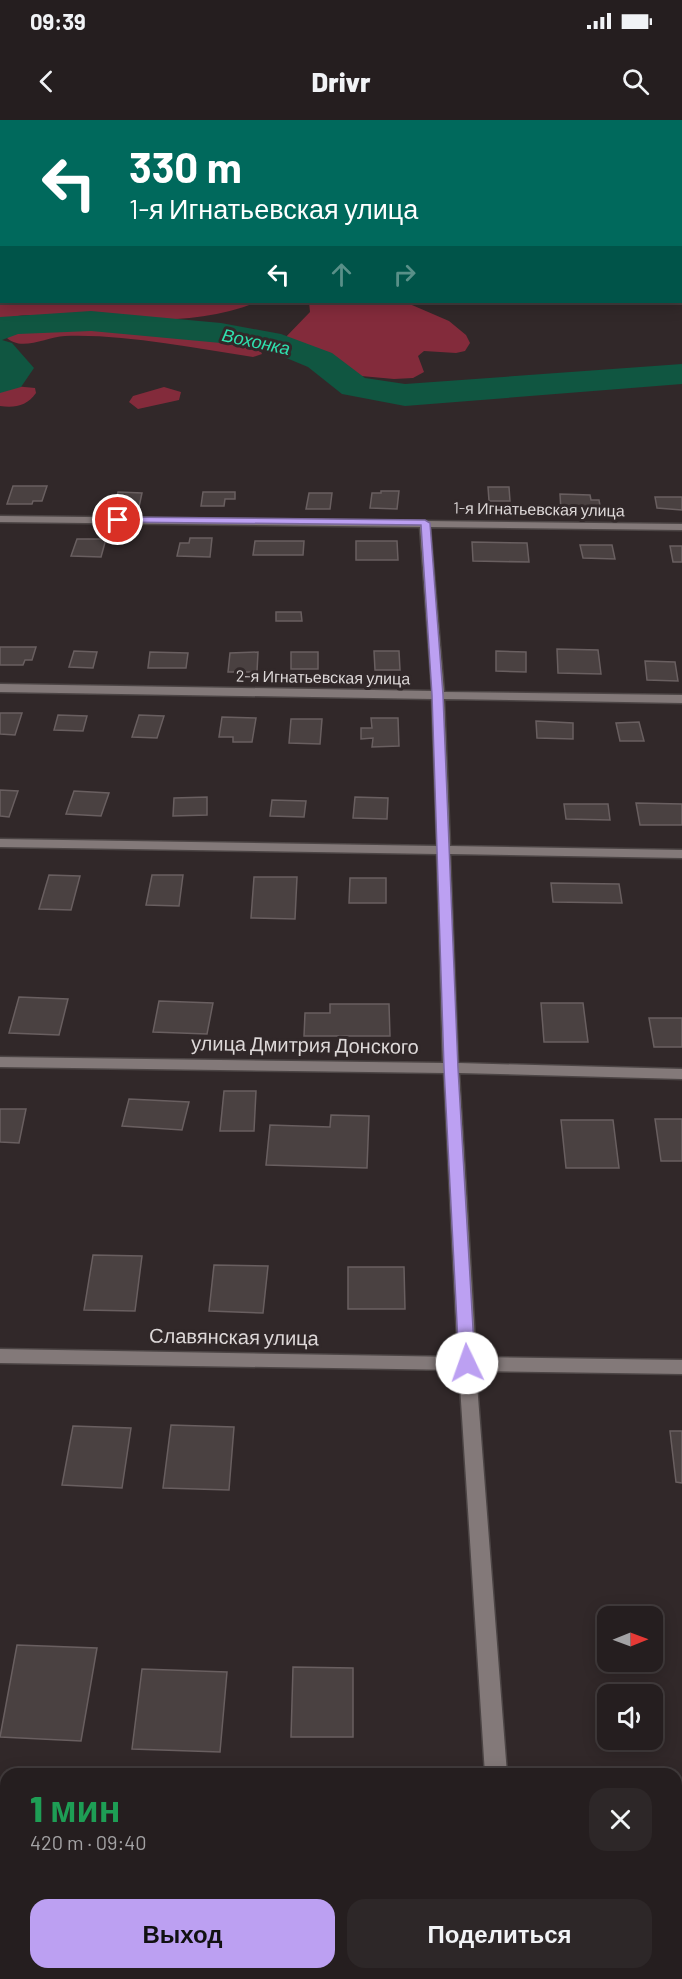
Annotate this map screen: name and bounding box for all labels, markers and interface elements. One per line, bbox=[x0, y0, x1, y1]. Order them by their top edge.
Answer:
text: 09:39 bbox=[30, 8, 86, 34]
icon: back bbox=[30, 65, 63, 98]
text: Drivr bbox=[311, 65, 371, 97]
icon: search bbox=[619, 65, 652, 98]
text: 330 m bbox=[129, 141, 242, 191]
icon: left bbox=[30, 144, 108, 222]
text: 1-я Игнатьевская улица bbox=[129, 192, 418, 224]
icon: left bbox=[262, 258, 295, 291]
icon: ahead bbox=[325, 258, 358, 291]
icon: right bbox=[388, 258, 421, 291]
water label: Вохонка bbox=[220, 323, 292, 359]
pin bbox=[92, 494, 143, 545]
street label: 1-я Игнатьевская улица bbox=[453, 498, 625, 519]
icon: arrive bbox=[101, 503, 134, 536]
street label: 2-я Игнатьевская улица bbox=[236, 665, 410, 688]
street label: улица Дмитрия Донского bbox=[191, 1030, 419, 1058]
street label: Славянская улица bbox=[149, 1323, 320, 1349]
position arrow bbox=[435, 1331, 499, 1395]
north arrow bbox=[597, 1606, 663, 1672]
map controls bbox=[597, 1606, 663, 1750]
button: sound bbox=[597, 1684, 663, 1750]
text: 1 мин bbox=[30, 1786, 121, 1829]
button: close bbox=[589, 1788, 652, 1851]
text: 420 m · 09:40 bbox=[30, 1830, 147, 1854]
button: Выход bbox=[30, 1899, 335, 1968]
button: Поделиться bbox=[347, 1899, 652, 1968]

